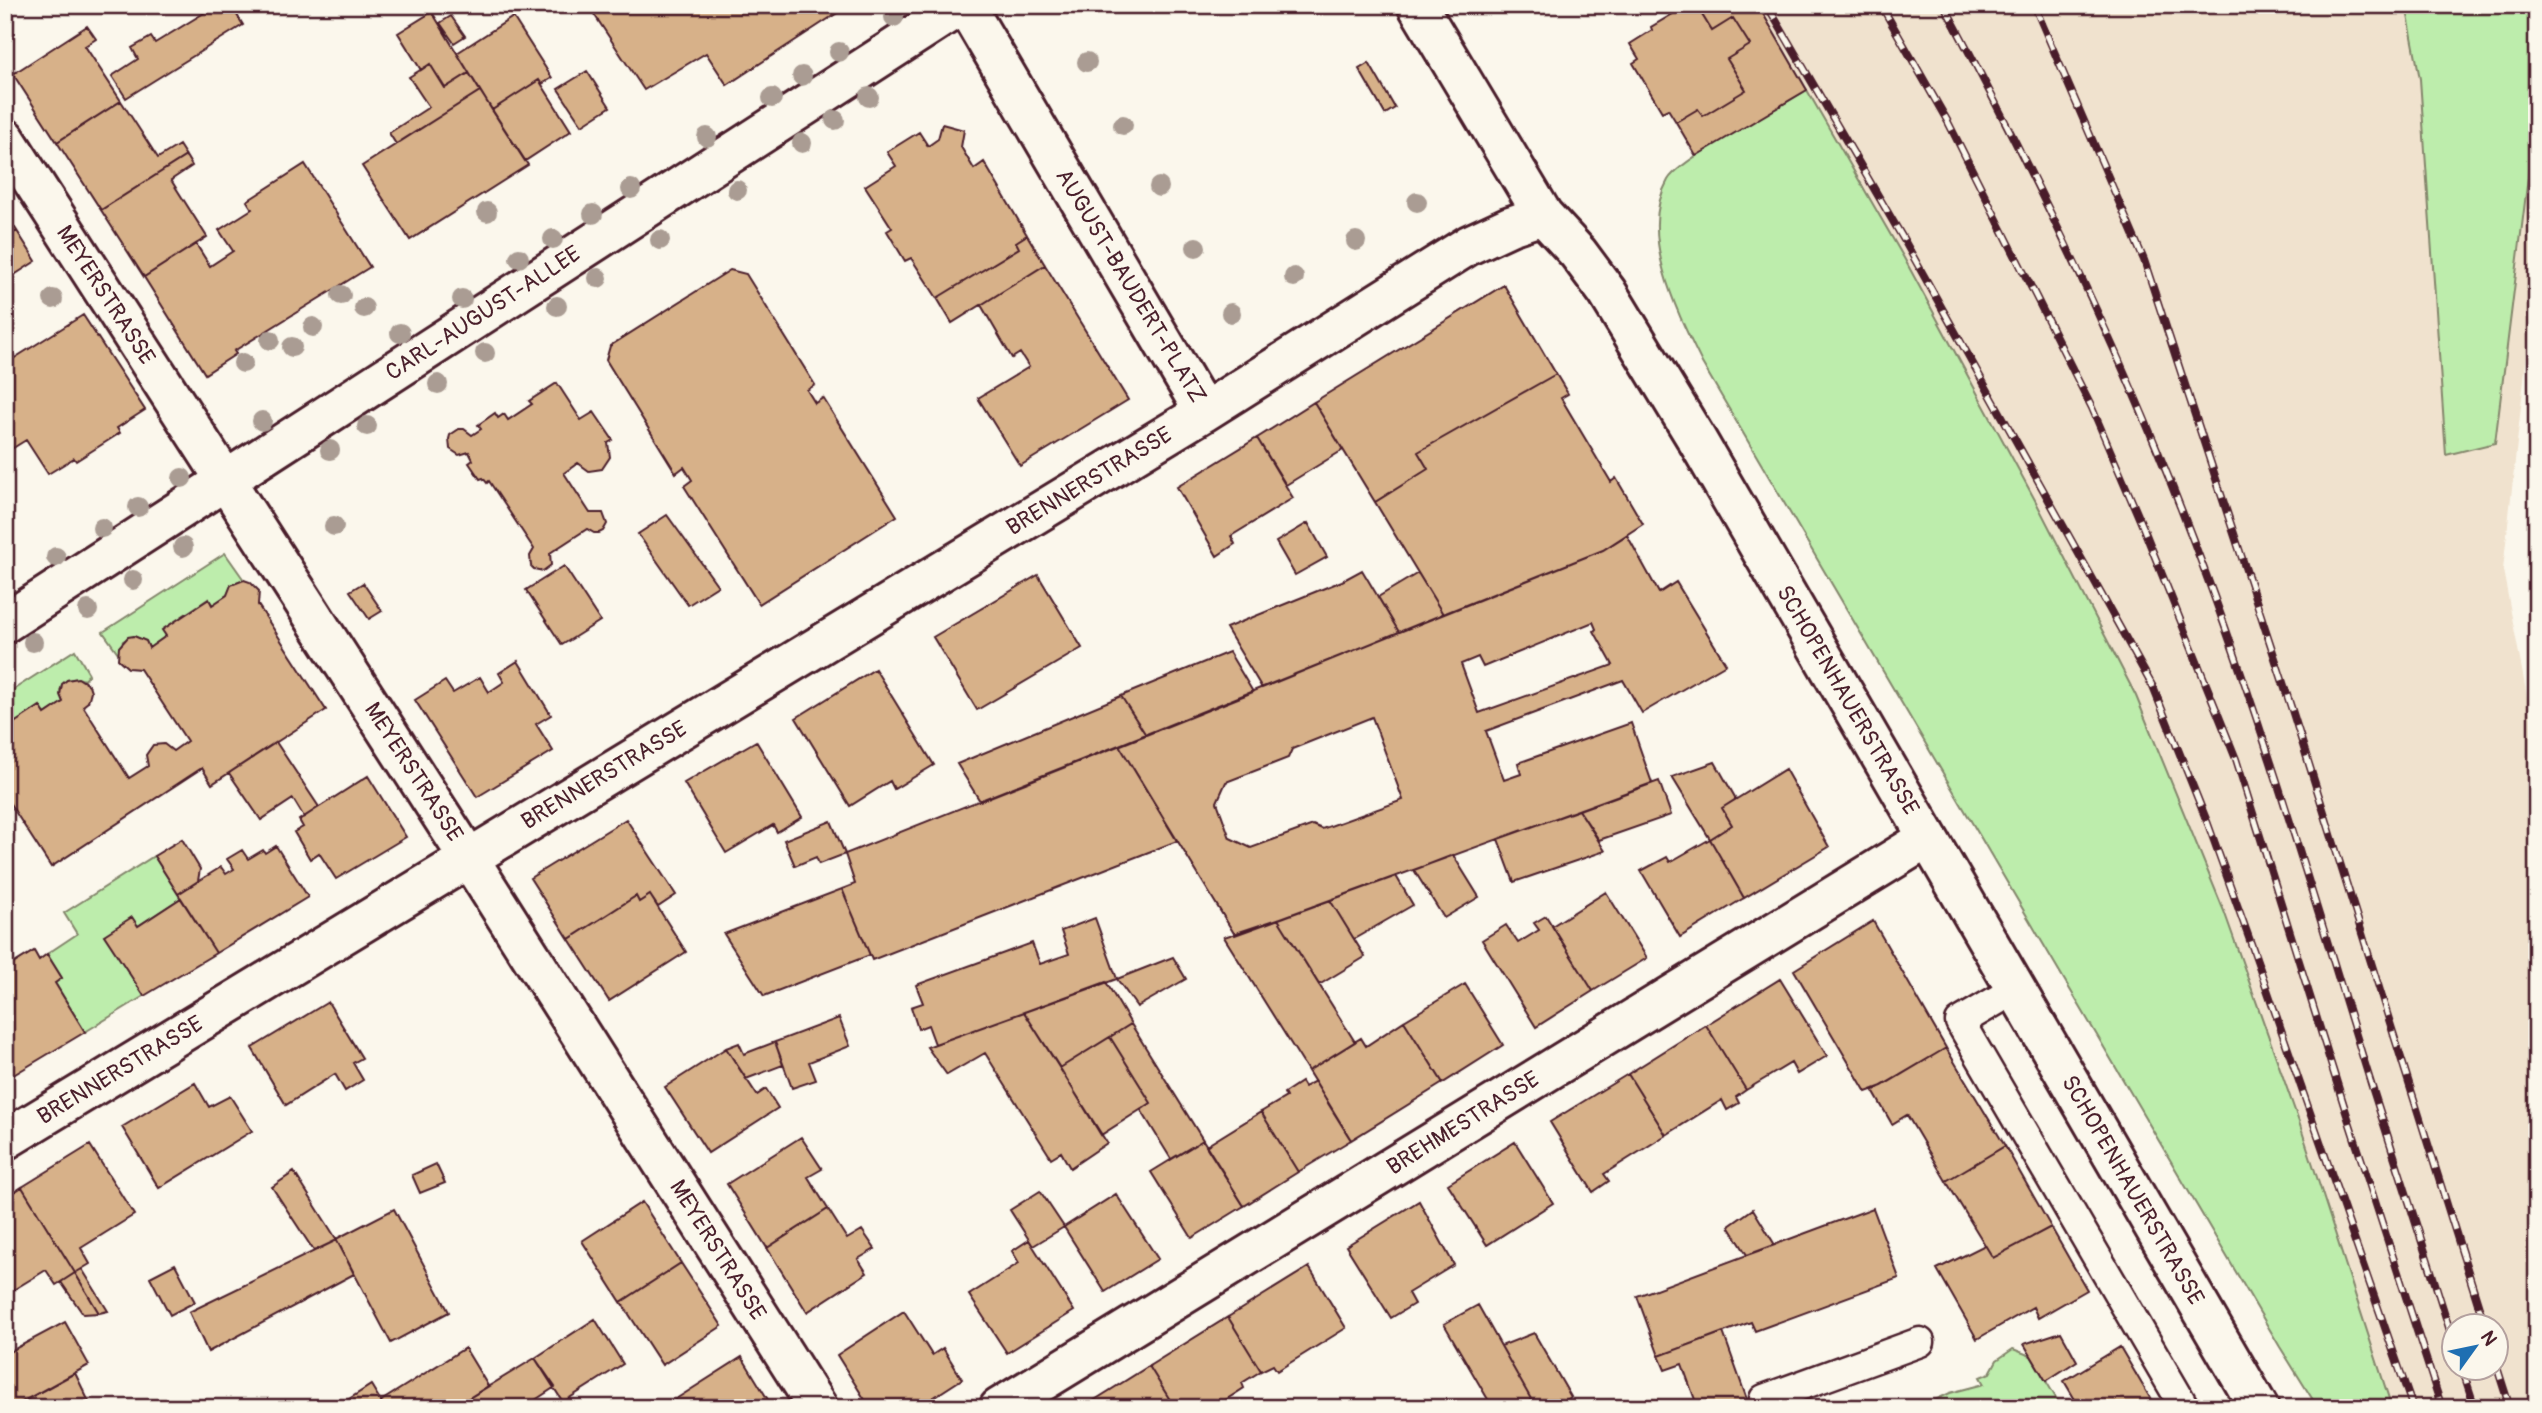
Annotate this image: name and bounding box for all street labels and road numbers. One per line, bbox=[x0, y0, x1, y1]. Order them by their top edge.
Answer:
street label: AUGUST-BAUDERT-PLATZ bbox=[1049, 163, 1213, 409]
street label: MEYERSTRASSE bbox=[50, 220, 162, 370]
street label: CARL-AUGUST-ALLEE bbox=[380, 239, 586, 387]
street label: BRENNERSTRASSE bbox=[1001, 420, 1177, 542]
street label: SCHOPENHAUERSTRASSE bbox=[1770, 580, 1926, 820]
street label: MEYERSTRASSE bbox=[358, 697, 470, 847]
street label: BRENNERSTRASSE bbox=[516, 714, 692, 836]
street label: BRENNERSTRASSE bbox=[32, 1009, 208, 1131]
street label: BREHMESTRASSE bbox=[1381, 1064, 1545, 1182]
street label: SCHOPENHAUERSTRASSE bbox=[2055, 1070, 2211, 1310]
street label: MEYERSTRASSE bbox=[663, 1174, 773, 1326]

